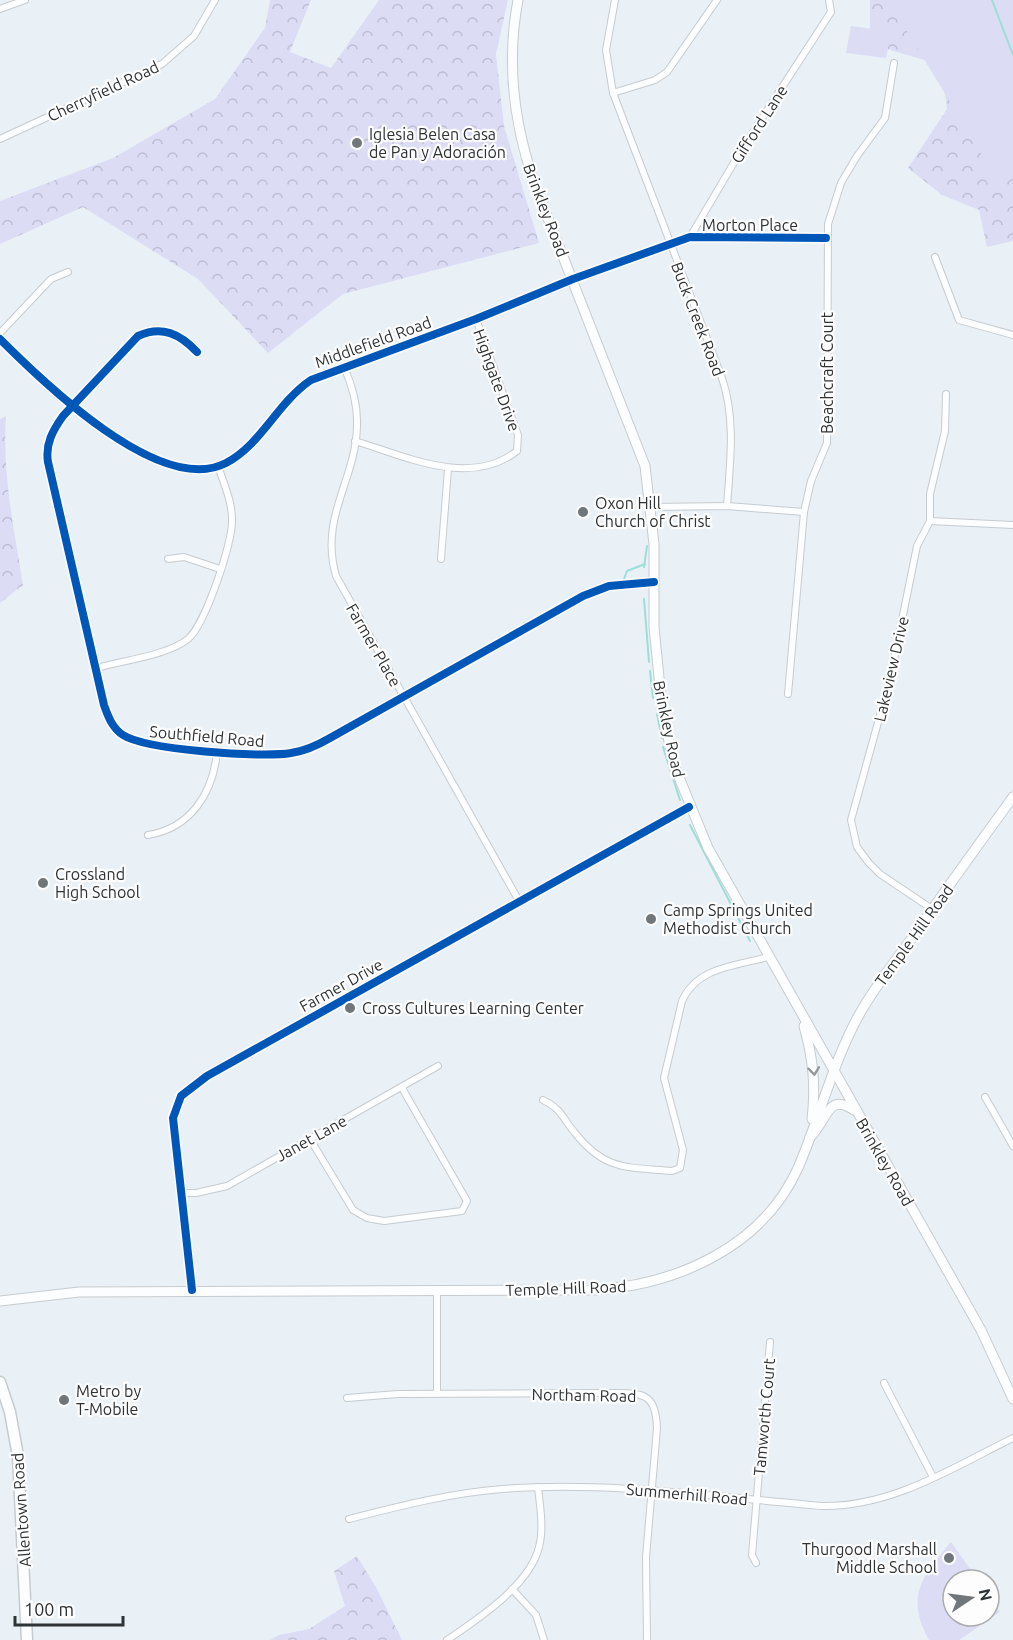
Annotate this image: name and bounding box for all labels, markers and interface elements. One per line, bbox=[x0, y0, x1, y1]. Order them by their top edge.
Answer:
street label: Cherryfield Road bbox=[44, 57, 162, 125]
street label: Gifford Lane bbox=[727, 82, 791, 166]
place label: Iglesia Belen Casa de Pan y Adoración bbox=[369, 125, 506, 161]
marker: Iglesia Belen Casa de Pan y Adoración bbox=[350, 136, 364, 150]
street label: Brinkley Road bbox=[520, 161, 572, 259]
street label: Morton Place bbox=[702, 216, 798, 234]
street label: Buck Creek Road bbox=[668, 259, 728, 379]
street label: Beachcraft Court bbox=[818, 311, 836, 434]
street label: Middlefield Road bbox=[312, 313, 434, 371]
street label: Highgate Drive bbox=[470, 326, 524, 434]
place label: Oxon Hill Church of Christ bbox=[595, 494, 711, 530]
marker: Oxon Hill Church of Christ bbox=[576, 505, 590, 519]
street label: Farmer Place bbox=[343, 600, 405, 690]
street label: Lakeview Drive bbox=[870, 615, 912, 723]
street label: Brinkley Road bbox=[650, 679, 688, 779]
street label: Southfield Road bbox=[149, 722, 265, 750]
place label: Crossland High School bbox=[55, 865, 140, 901]
marker: Crossland High School bbox=[36, 876, 50, 890]
street label: Temple Hill Road bbox=[871, 881, 957, 989]
place label: Camp Springs United Methodist Church bbox=[663, 901, 813, 937]
marker: Camp Springs United Methodist Church bbox=[644, 912, 658, 926]
street label: Farmer Drive bbox=[296, 955, 386, 1015]
place label: Cross Cultures Learning Center bbox=[362, 999, 584, 1017]
marker: Cross Cultures Learning Center bbox=[343, 1001, 357, 1015]
one-way arrow bbox=[807, 1067, 820, 1076]
street label: Janet Lane bbox=[272, 1111, 350, 1165]
street label: Brinkley Road bbox=[853, 1115, 917, 1209]
street label: Temple Hill Road bbox=[505, 1277, 627, 1299]
street label: Tamworth Court bbox=[750, 1357, 778, 1476]
place label: Metro by T-Mobile bbox=[76, 1382, 141, 1418]
street label: Northam Road bbox=[531, 1385, 637, 1405]
marker: Metro by T-Mobile bbox=[57, 1393, 71, 1407]
street label: Allentown Road bbox=[8, 1452, 34, 1568]
street label: Summerhill Road bbox=[625, 1480, 749, 1508]
place label: Thurgood Marshall Middle School bbox=[802, 1540, 937, 1576]
marker: Thurgood Marshall Middle School bbox=[942, 1551, 956, 1565]
north arrow bbox=[941, 1568, 1001, 1628]
text: N bbox=[976, 1587, 996, 1602]
scale bar bbox=[15, 1589, 123, 1627]
text: 100 m bbox=[24, 1599, 74, 1619]

